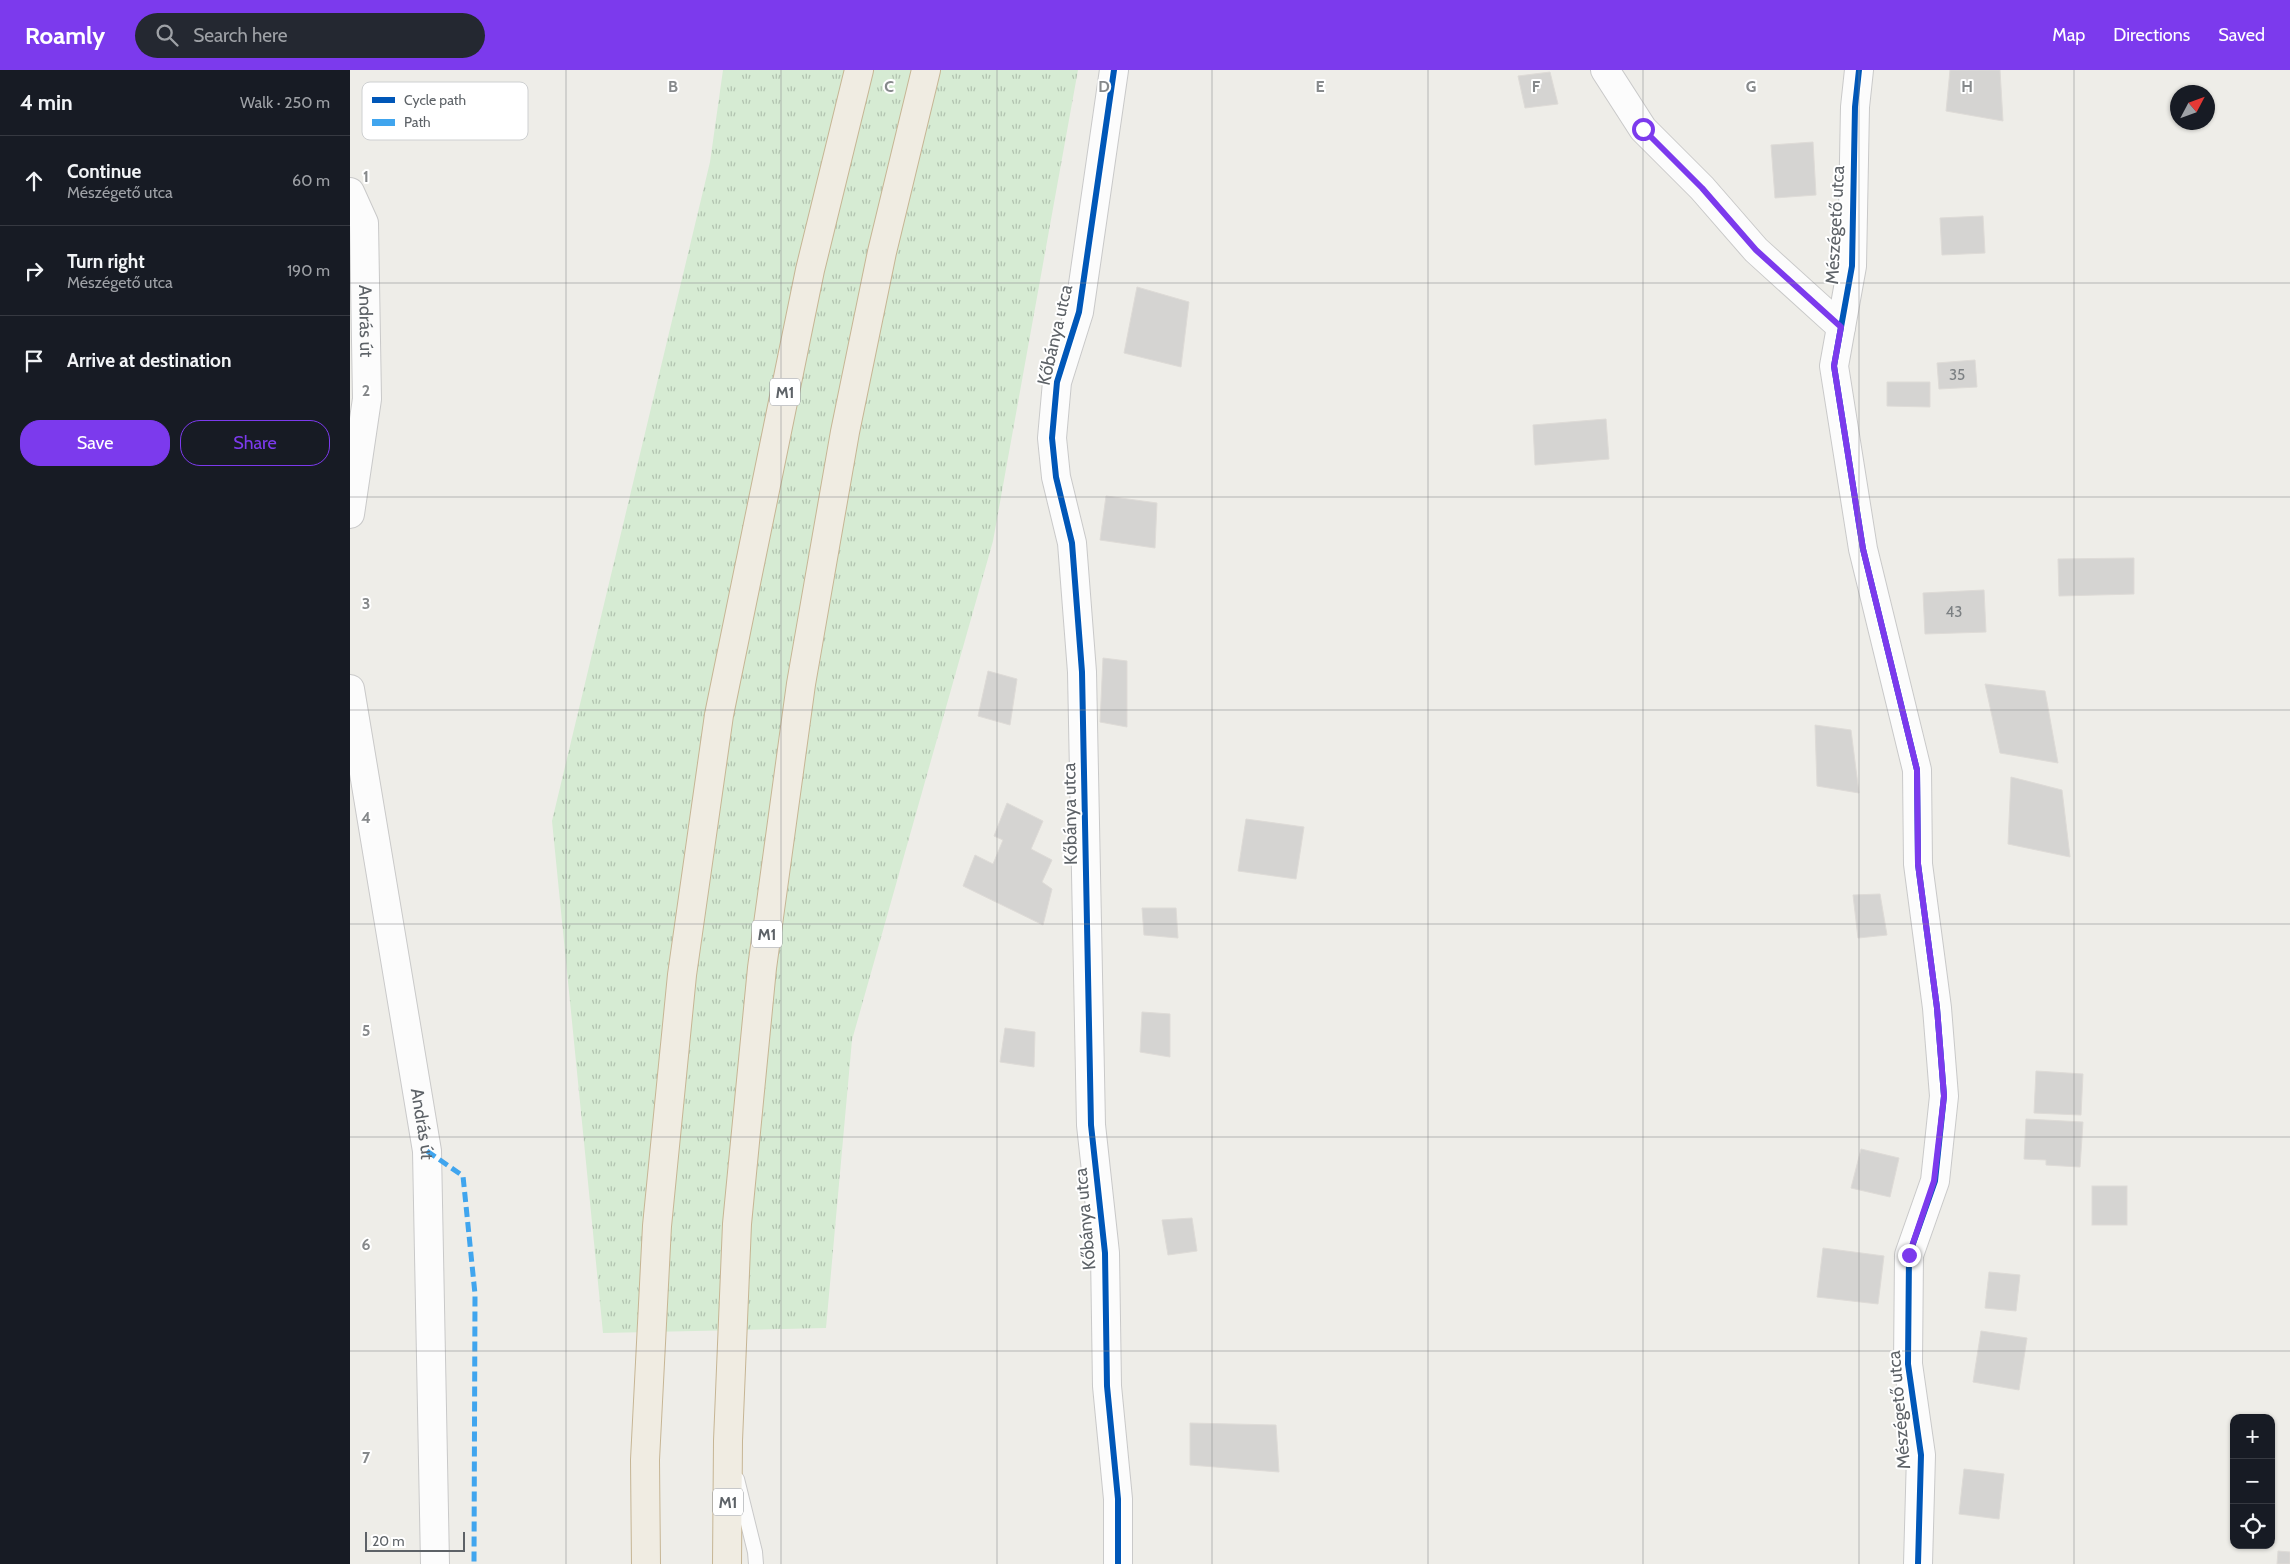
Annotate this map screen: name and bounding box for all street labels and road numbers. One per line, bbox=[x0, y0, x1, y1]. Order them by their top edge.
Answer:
street label: Mészégető utca bbox=[1821, 165, 1849, 285]
street label: Kőbánya utca bbox=[1033, 282, 1077, 387]
street label: András út bbox=[354, 285, 377, 357]
road number: M1 bbox=[770, 378, 800, 406]
street label: Kőbánya utca bbox=[1058, 762, 1082, 865]
road number: M1 bbox=[752, 921, 782, 948]
street label: András út bbox=[406, 1086, 438, 1160]
street label: Kőbánya utca bbox=[1070, 1167, 1100, 1271]
street label: Mészégető utca bbox=[1883, 1349, 1915, 1470]
road number: M1 bbox=[713, 1488, 743, 1515]

